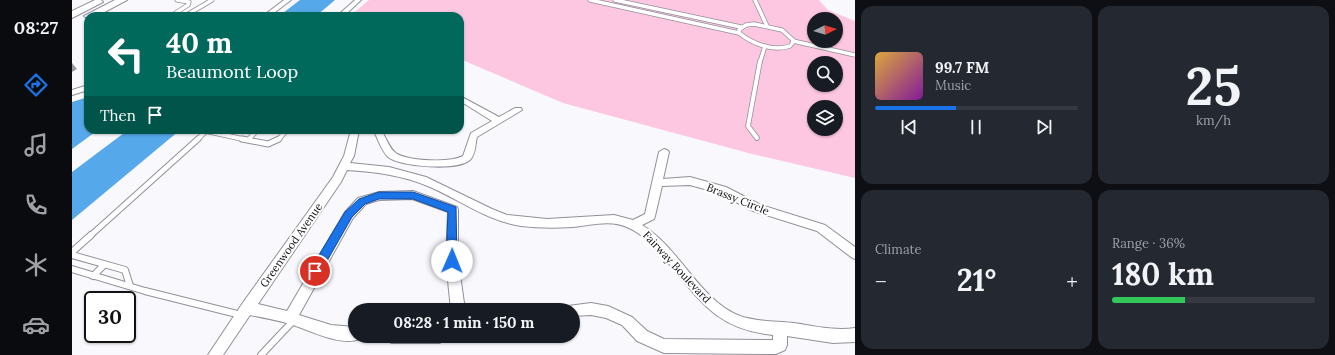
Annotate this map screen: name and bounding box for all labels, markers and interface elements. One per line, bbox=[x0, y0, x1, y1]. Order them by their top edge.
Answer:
north arrow bbox=[807, 12, 843, 48]
map controls bbox=[807, 12, 843, 136]
text: 08:27 bbox=[14, 16, 58, 39]
text: 40 m bbox=[166, 25, 232, 61]
icon: left bbox=[100, 28, 152, 80]
text: 25 bbox=[1186, 53, 1241, 119]
button: search bbox=[807, 56, 843, 92]
text: 99.7 FM bbox=[935, 58, 989, 77]
text: Beaumont Loop bbox=[166, 60, 298, 83]
icon: directions bbox=[22, 71, 50, 99]
text: Music bbox=[935, 77, 971, 94]
button: layers bbox=[807, 100, 843, 136]
icon: arrive bbox=[144, 104, 166, 126]
text: Then bbox=[100, 106, 136, 125]
text: km/h bbox=[1196, 112, 1231, 129]
icon: previous bbox=[898, 116, 920, 138]
icon: pause bbox=[965, 116, 987, 138]
icon: next bbox=[1033, 116, 1055, 138]
icon: music bbox=[22, 131, 50, 159]
street label: Brassy Circle bbox=[705, 180, 771, 218]
icon: phone bbox=[22, 191, 50, 219]
street label: Greenwood Avenue bbox=[257, 200, 325, 290]
street label: Fairway Boulevard bbox=[640, 228, 714, 306]
text: Range · 36% bbox=[1112, 235, 1185, 252]
position arrow bbox=[431, 240, 473, 282]
text: Climate bbox=[875, 241, 922, 258]
icon: climate bbox=[22, 251, 50, 279]
pin bbox=[298, 254, 332, 288]
text: 180 km bbox=[1112, 255, 1214, 293]
icon: arrive bbox=[304, 260, 326, 282]
text: 21° bbox=[957, 261, 996, 299]
text: − bbox=[875, 267, 887, 295]
text: + bbox=[1066, 267, 1078, 295]
speed limit sign: 30 bbox=[84, 291, 136, 343]
icon: car bbox=[22, 311, 50, 339]
text: 08:28 · 1 min · 150 m bbox=[394, 313, 534, 332]

